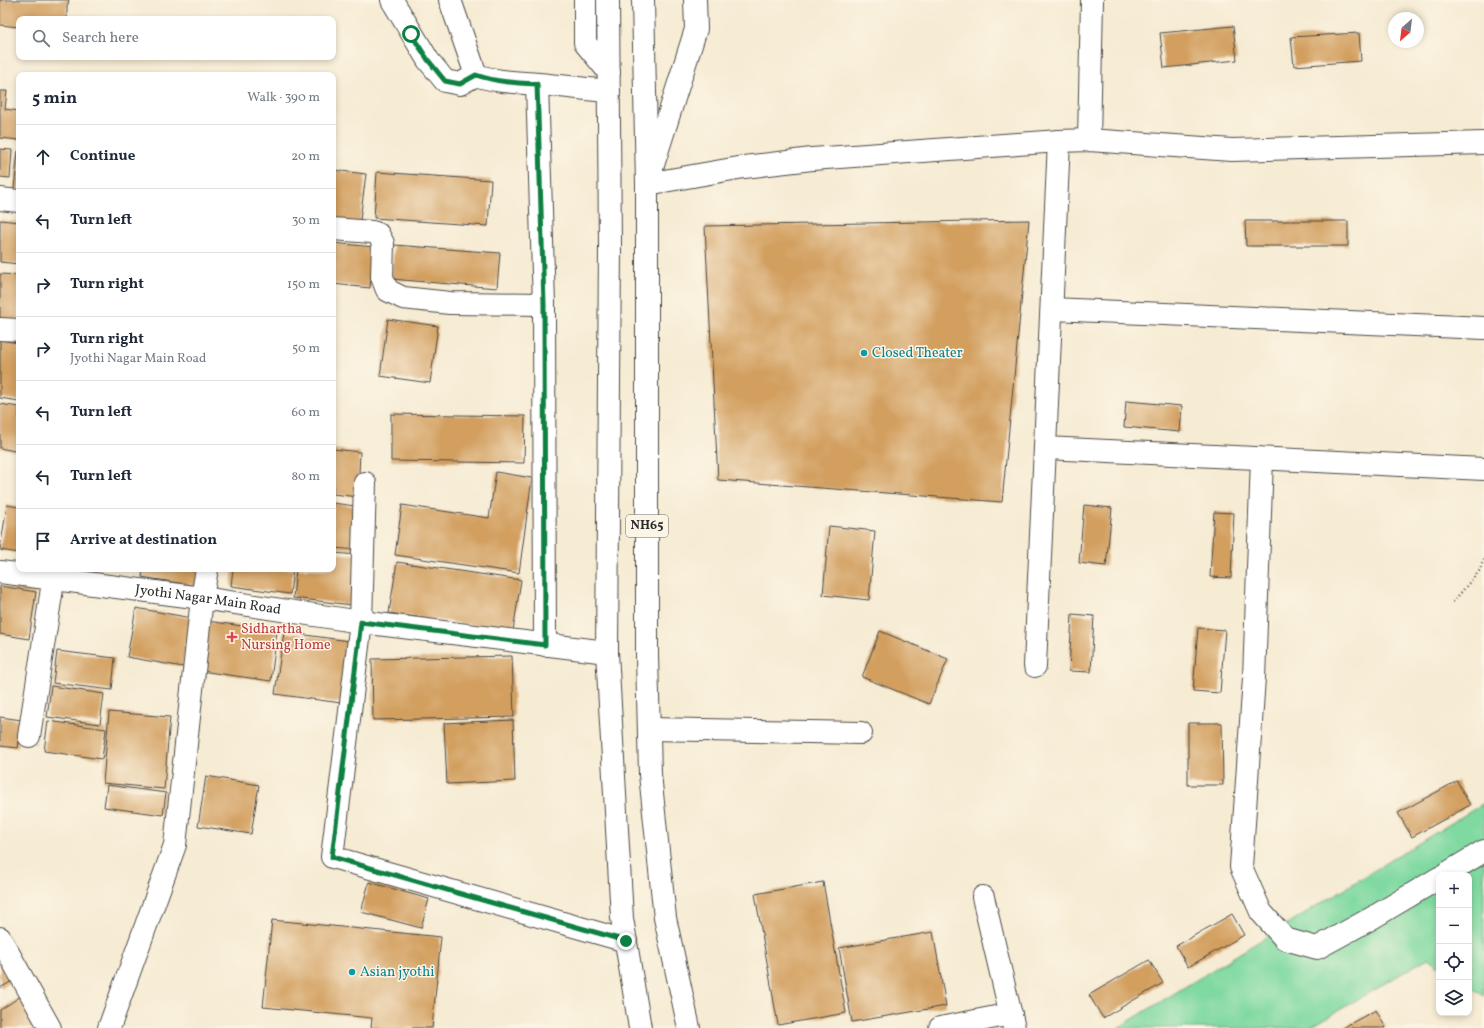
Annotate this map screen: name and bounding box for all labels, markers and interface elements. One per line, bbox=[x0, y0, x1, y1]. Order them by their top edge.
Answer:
north arrow bbox=[1388, 12, 1424, 48]
search box bbox=[16, 16, 336, 60]
route start bbox=[402, 25, 420, 43]
icon: search bbox=[30, 27, 52, 49]
text: Search here bbox=[62, 28, 139, 49]
text: 5 min bbox=[32, 87, 77, 110]
text: Walk · 390 m bbox=[247, 89, 320, 107]
icon: ahead bbox=[32, 146, 54, 168]
text: Continue bbox=[70, 146, 135, 167]
text: 20 m bbox=[291, 148, 320, 166]
icon: left bbox=[32, 210, 54, 232]
text: Turn left bbox=[70, 210, 132, 231]
text: 30 m bbox=[292, 212, 320, 230]
icon: right bbox=[32, 274, 54, 296]
text: Turn right bbox=[70, 274, 144, 295]
text: 150 m bbox=[287, 276, 320, 294]
text: Turn right bbox=[70, 329, 144, 350]
icon: right bbox=[32, 338, 54, 360]
text: 50 m bbox=[292, 340, 320, 358]
place label: Closed Theater bbox=[872, 344, 963, 363]
marker: Closed Theater bbox=[859, 348, 869, 358]
text: Jyothi Nagar Main Road bbox=[70, 350, 206, 368]
icon: left bbox=[32, 402, 54, 424]
text: Turn left bbox=[70, 402, 132, 423]
text: 60 m bbox=[292, 404, 320, 422]
icon: left bbox=[32, 466, 54, 488]
text: Turn left bbox=[70, 466, 132, 487]
text: 80 m bbox=[291, 468, 320, 486]
road number: NH65 bbox=[626, 515, 668, 537]
icon: arrive bbox=[32, 530, 54, 552]
text: Arrive at destination bbox=[70, 530, 217, 551]
street label: Jyothi Nagar Main Road bbox=[134, 580, 282, 619]
place label: Sidhartha Nursing Home bbox=[241, 620, 331, 655]
marker: Sidhartha Nursing Home bbox=[226, 631, 238, 643]
map controls bbox=[1436, 872, 1472, 1016]
button: + bbox=[1436, 872, 1472, 908]
button: − bbox=[1436, 908, 1472, 944]
route end bbox=[617, 932, 635, 950]
button: locate bbox=[1436, 944, 1472, 980]
place label: Asian jyothi bbox=[360, 963, 435, 982]
marker: Asian jyothi bbox=[347, 967, 357, 977]
button: layers bbox=[1436, 980, 1472, 1016]

